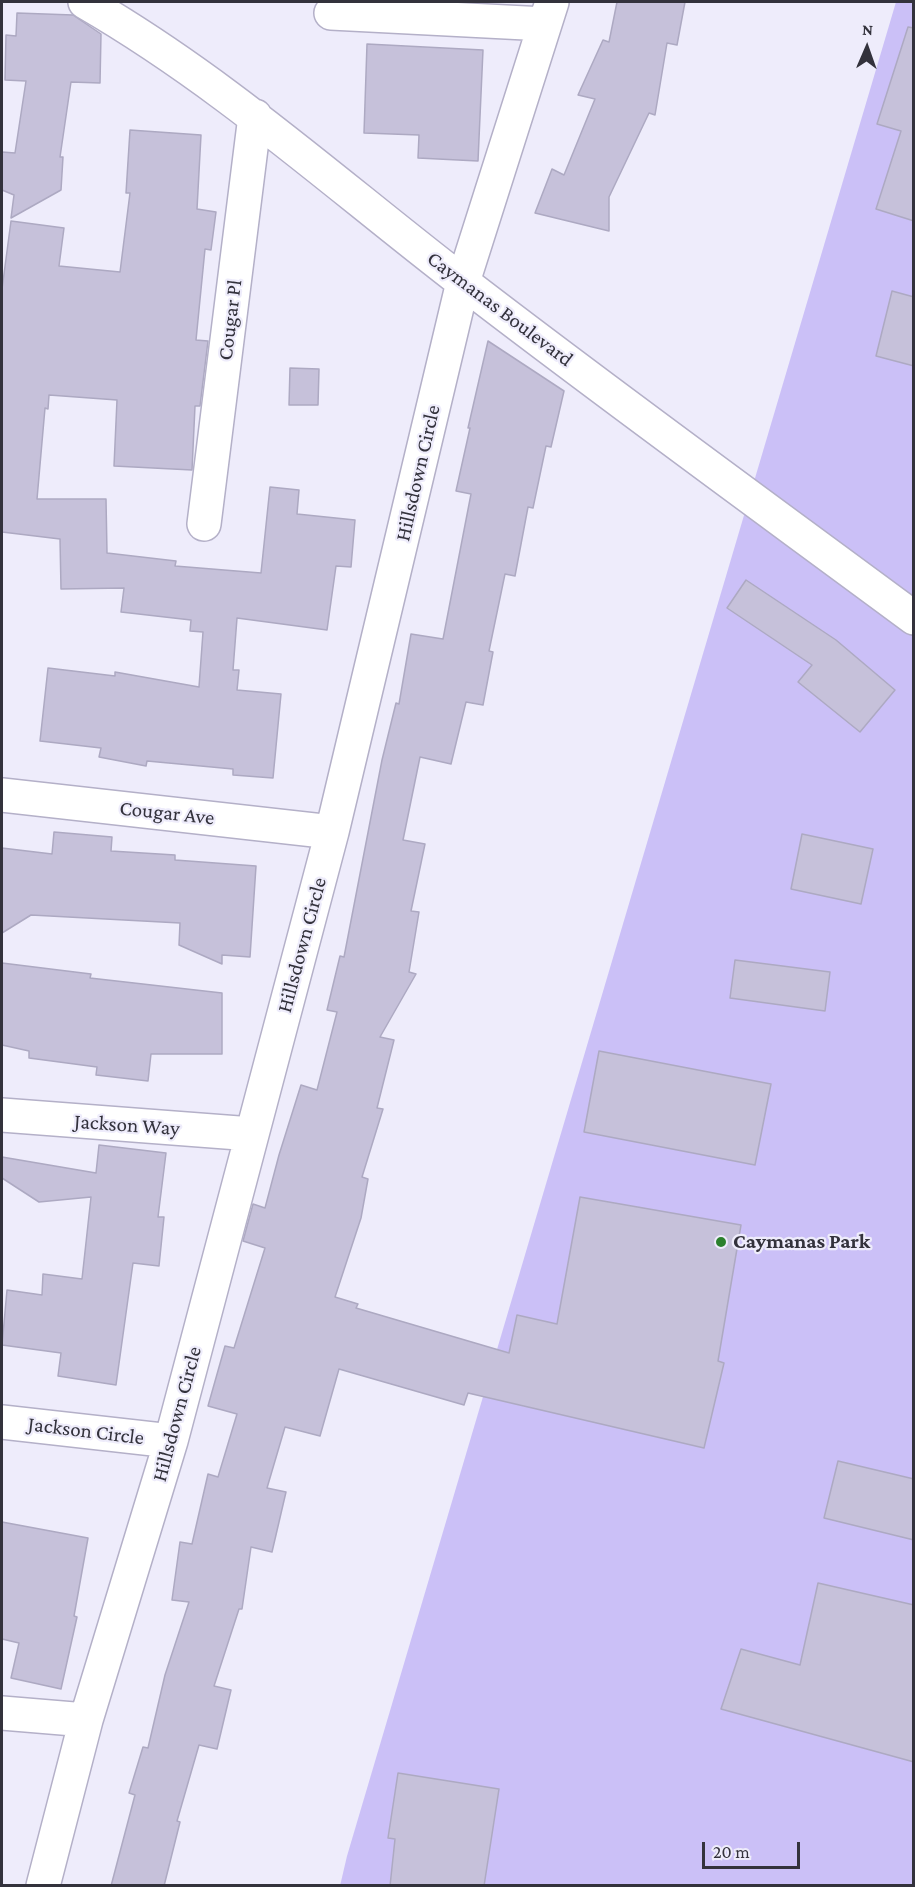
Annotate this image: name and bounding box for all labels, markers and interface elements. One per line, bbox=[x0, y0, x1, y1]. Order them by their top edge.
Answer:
north arrow bbox=[837, 18, 897, 78]
text: N bbox=[862, 21, 873, 38]
street label: Caymanas Boulevard bbox=[422, 246, 578, 372]
street label: Cougar Pl bbox=[213, 278, 247, 362]
street label: Hillsdown Circle bbox=[390, 402, 446, 544]
street label: Cougar Ave bbox=[118, 795, 216, 831]
street label: Hillsdown Circle bbox=[272, 875, 332, 1015]
street label: Jackson Way bbox=[73, 1109, 181, 1141]
place label: Caymanas Park bbox=[733, 1229, 870, 1255]
marker: Caymanas Park bbox=[714, 1235, 728, 1249]
street label: Hillsdown Circle bbox=[147, 1344, 207, 1484]
street label: Jackson Circle bbox=[27, 1411, 145, 1451]
scale bar bbox=[705, 1830, 802, 1868]
text: 20 m bbox=[713, 1842, 750, 1862]

